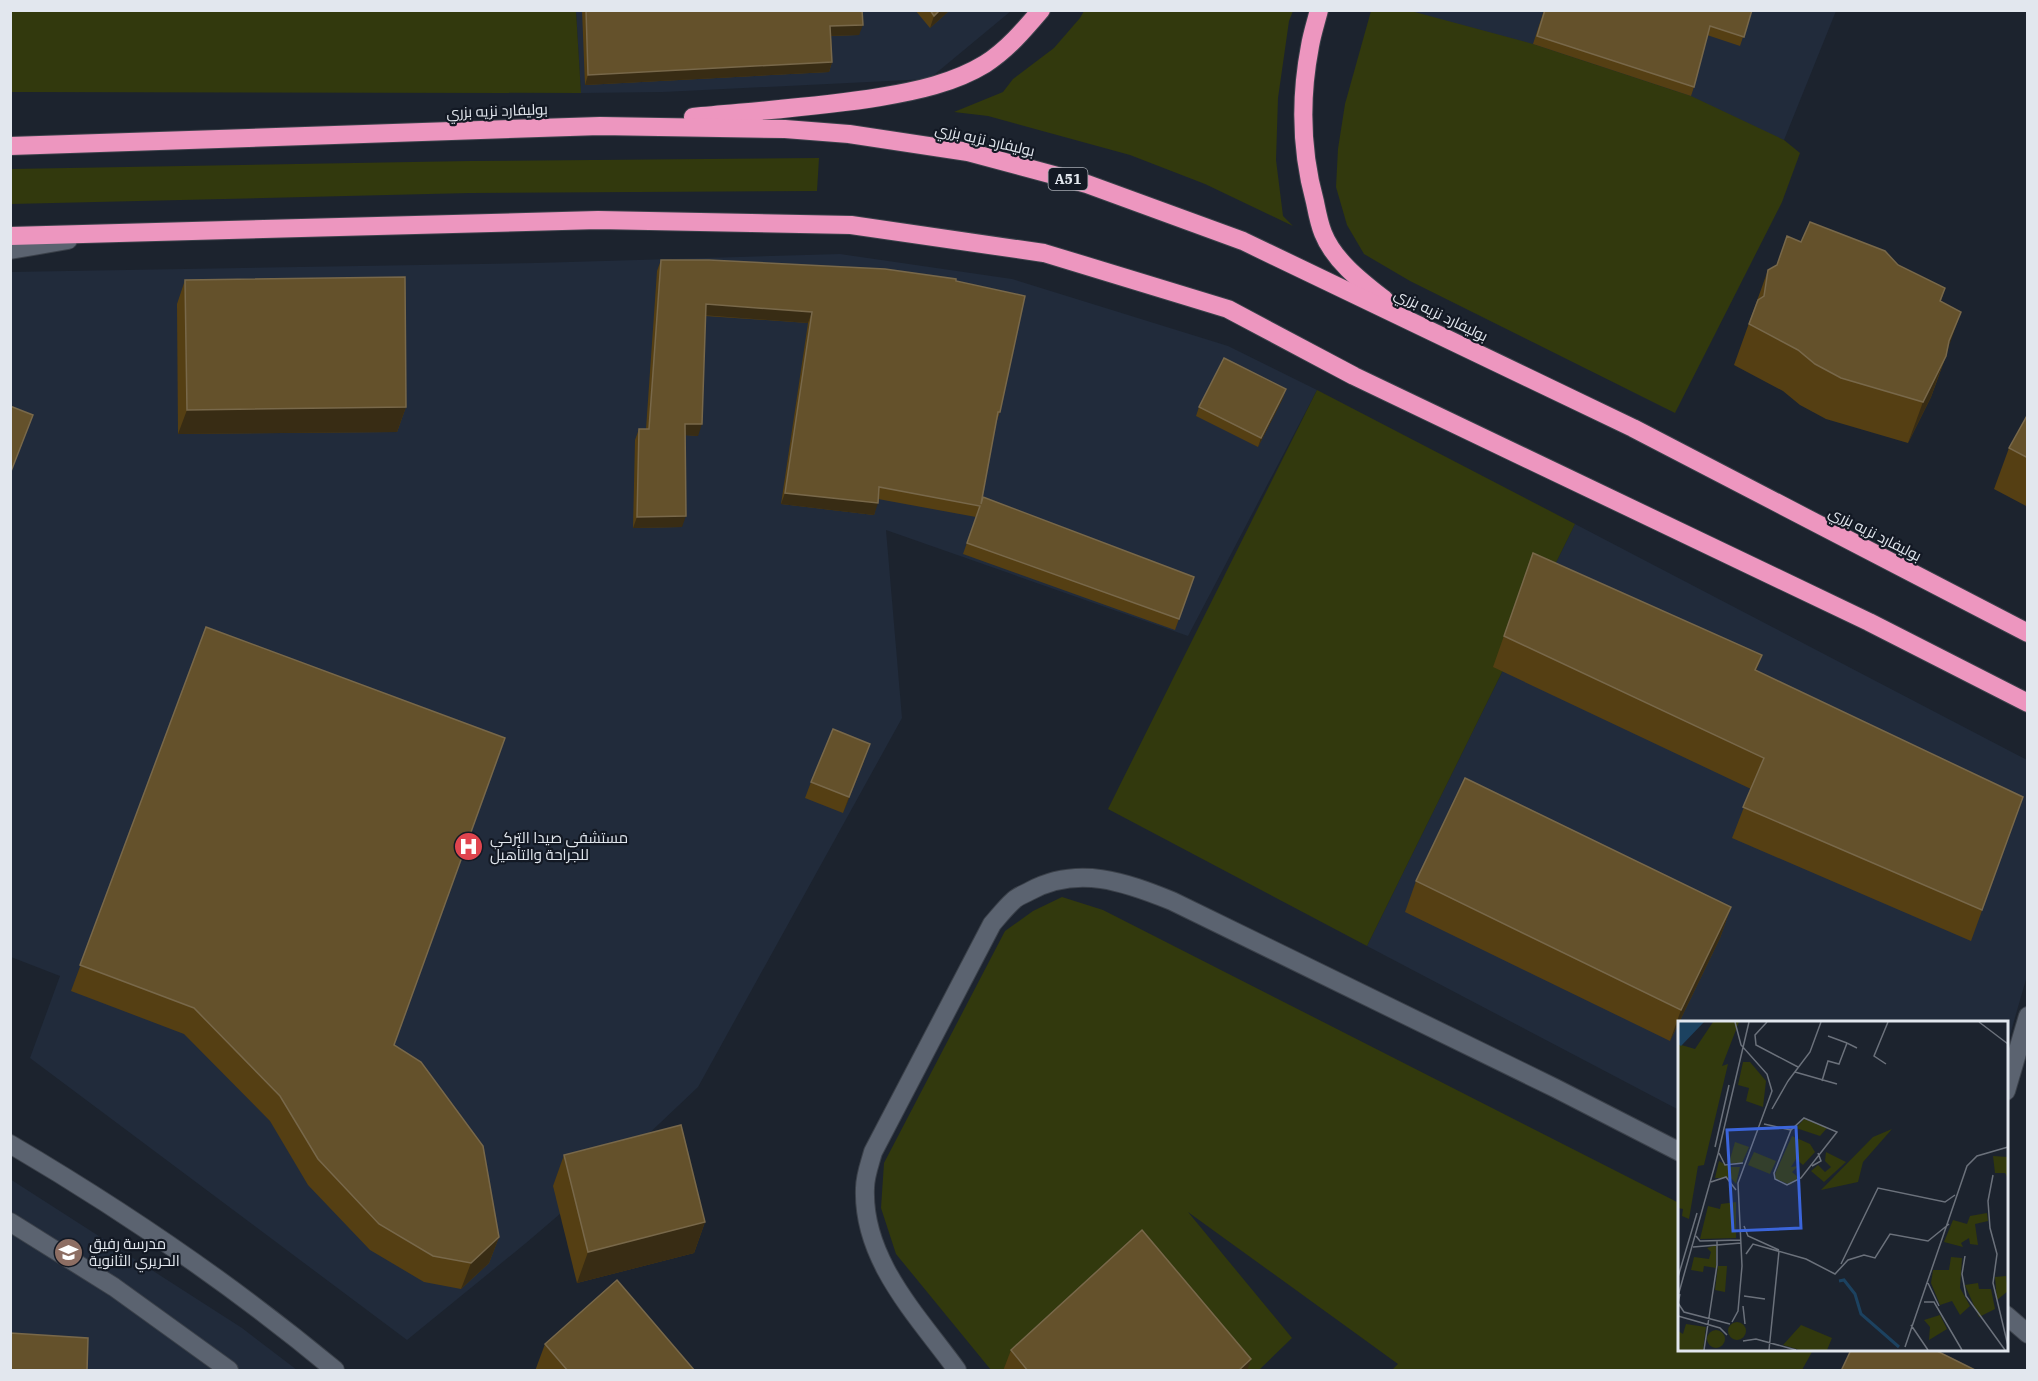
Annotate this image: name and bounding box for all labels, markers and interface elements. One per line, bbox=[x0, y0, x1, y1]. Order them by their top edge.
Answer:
street label: بوليفارد نزيه بزري bbox=[446, 99, 548, 125]
street label: بوليفارد نزيه بزري bbox=[933, 119, 1037, 163]
road number: A51 bbox=[1048, 168, 1088, 190]
street label: بوليفارد نزيه بزري bbox=[1390, 284, 1491, 348]
street label: بوليفارد نزيه بزري bbox=[1824, 502, 1925, 568]
place label: مستشفى صيدا التركي للجراحة والتأهيل bbox=[490, 828, 628, 865]
hospital icon: مستشفى صيدا التركي للجراحة والتأهيل bbox=[453, 831, 485, 863]
inset map bbox=[1678, 1021, 2008, 1351]
place label: مدرسة رفيق الحريري الثانوية bbox=[89, 1234, 180, 1273]
school or university icon: مدرسة رفيق الحريري الثانوية bbox=[52, 1237, 84, 1269]

